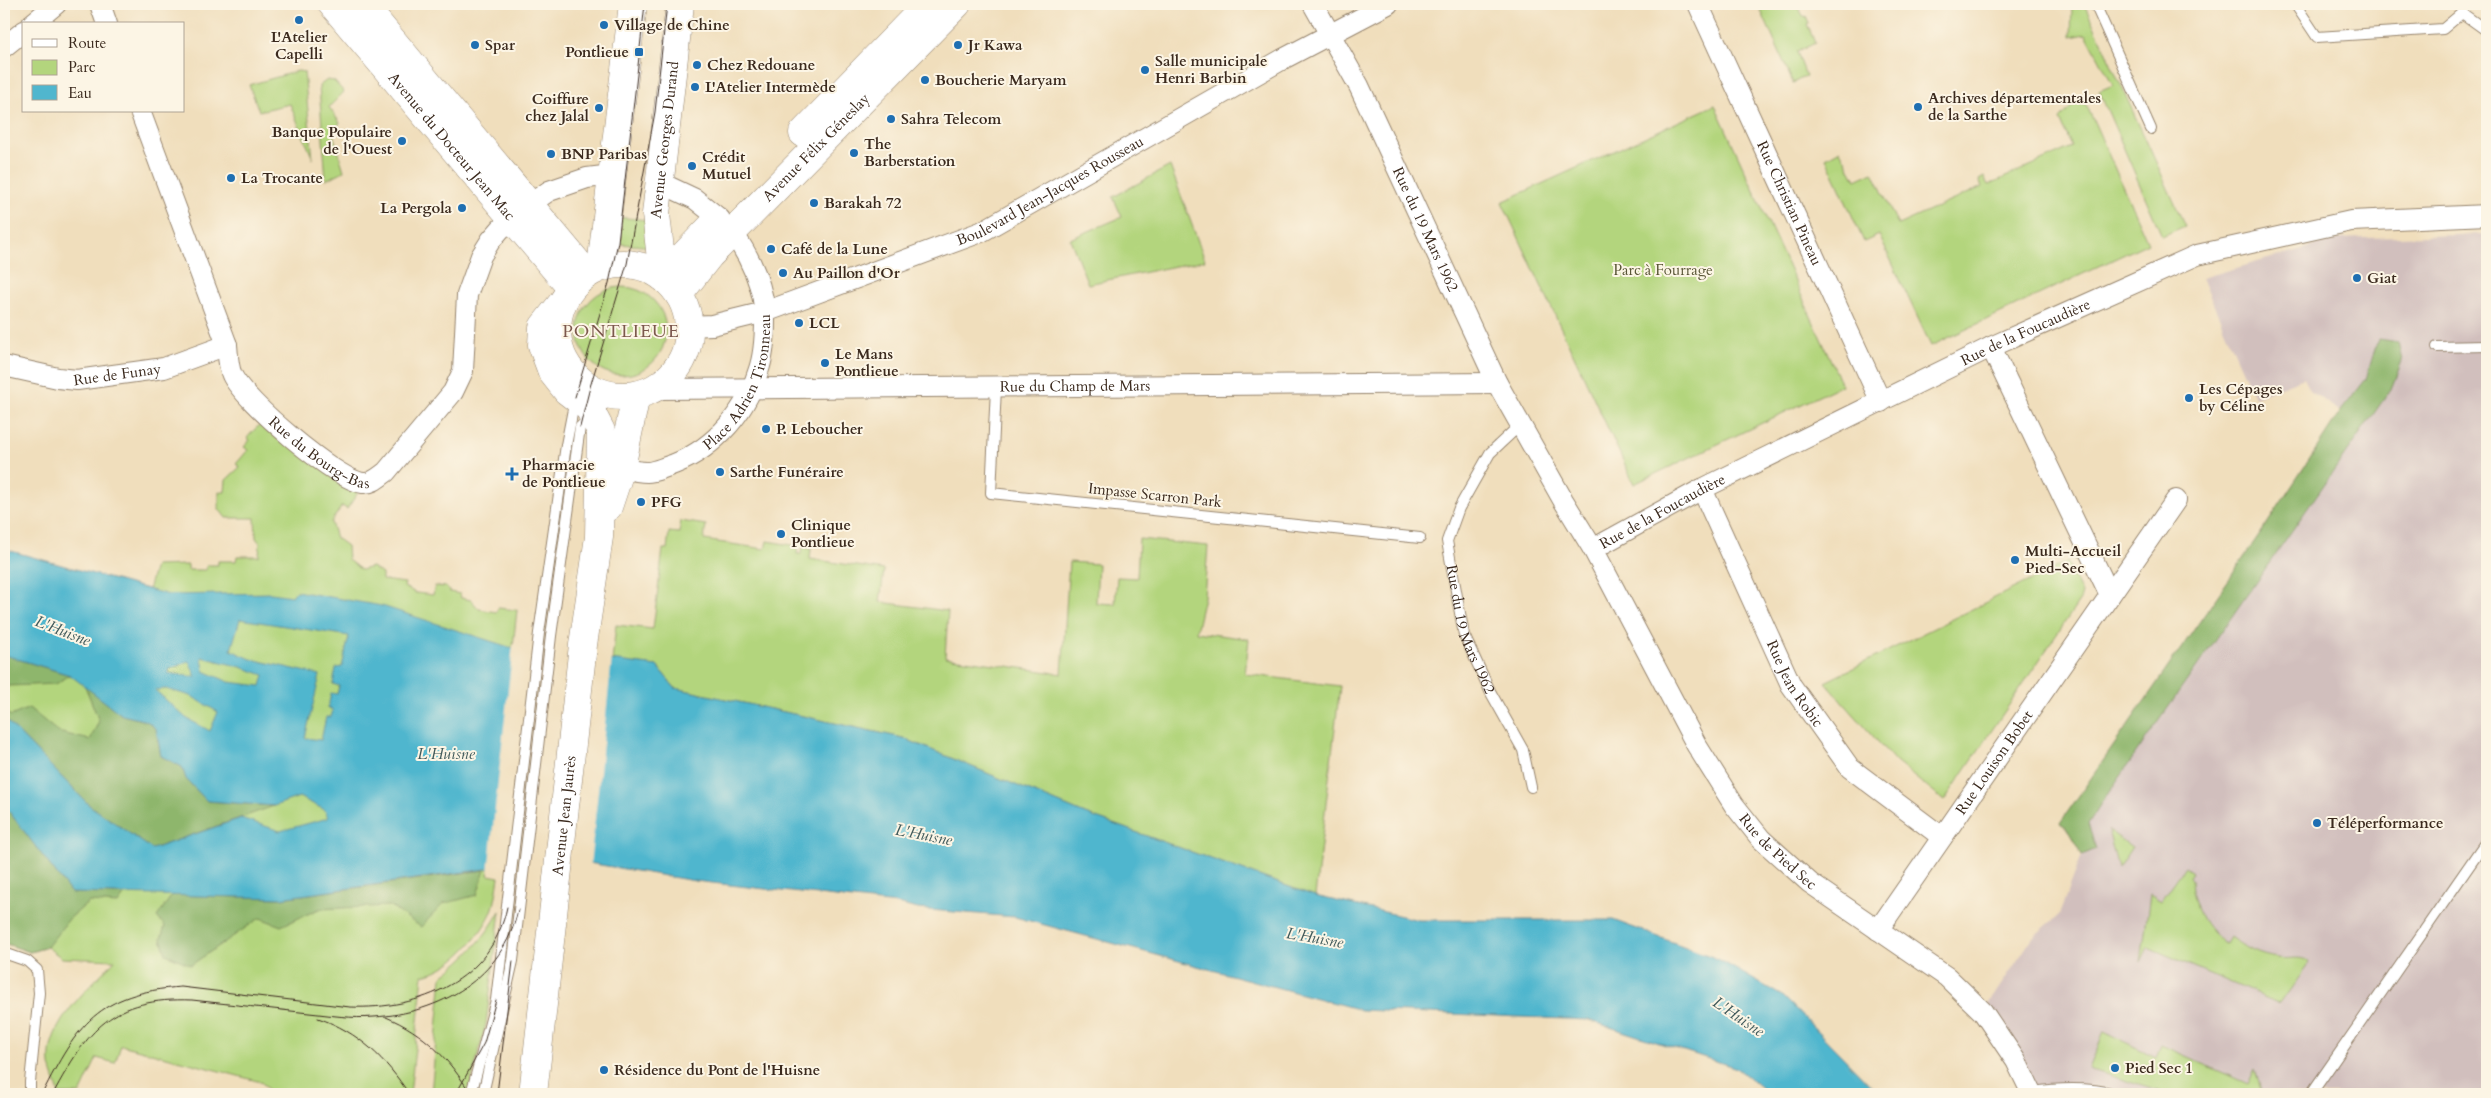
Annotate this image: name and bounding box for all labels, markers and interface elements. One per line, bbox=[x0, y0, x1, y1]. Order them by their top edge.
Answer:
marker: L'Atelier Capelli bbox=[293, 14, 305, 26]
place label: Village de Chine bbox=[614, 15, 730, 35]
marker: Village de Chine bbox=[598, 19, 610, 31]
legend bbox=[22, 22, 185, 112]
place label: L'Atelier Capelli bbox=[271, 27, 328, 64]
text: Route bbox=[68, 33, 106, 53]
place label: Spar bbox=[485, 35, 516, 55]
place label: Jr Kawa bbox=[966, 35, 1023, 55]
marker: Spar bbox=[469, 39, 481, 51]
marker: Jr Kawa bbox=[952, 39, 964, 51]
place label: Pontlieue bbox=[565, 42, 629, 62]
marker: Pontlieue bbox=[633, 46, 645, 58]
place label: Salle municipale Henri Barbin bbox=[1155, 51, 1267, 88]
place label: Chez Redouane bbox=[707, 55, 815, 75]
text: Parc bbox=[68, 57, 96, 77]
marker: Chez Redouane bbox=[691, 59, 703, 71]
street label: Avenue Georges Durand bbox=[646, 60, 683, 220]
marker: Salle municipale Henri Barbin bbox=[1139, 64, 1151, 76]
street label: Avenue du Docteur Jean Mac bbox=[384, 68, 520, 225]
place label: Boucherie Maryam bbox=[935, 70, 1067, 90]
marker: Boucherie Maryam bbox=[919, 74, 931, 86]
place label: L'Atelier Intermède bbox=[705, 77, 836, 97]
marker: L'Atelier Intermède bbox=[689, 81, 701, 93]
text: Eau bbox=[68, 83, 92, 103]
place label: Archives départementales de la Sarthe bbox=[1928, 88, 2101, 125]
place label: Coiffure chez Jalal bbox=[525, 89, 590, 126]
street label: Avenue Félix Géneslay bbox=[758, 89, 874, 206]
marker: Archives départementales de la Sarthe bbox=[1912, 101, 1924, 113]
marker: Coiffure chez Jalal bbox=[593, 102, 605, 114]
place label: Sahra Telecom bbox=[901, 109, 1002, 129]
marker: Sahra Telecom bbox=[885, 113, 897, 125]
place label: Banque Populaire de l'Ouest bbox=[272, 122, 393, 159]
street label: Boulevard Jean-Jacques Rousseau bbox=[954, 131, 1147, 250]
place label: The Barberstation bbox=[864, 134, 956, 171]
marker: Banque Populaire de l'Ouest bbox=[396, 135, 408, 147]
street label: Rue Christian Pineau bbox=[1752, 137, 1827, 269]
place label: BNP Paribas bbox=[561, 144, 647, 164]
place label: Crédit Mutuel bbox=[702, 147, 752, 184]
marker: The Barberstation bbox=[848, 147, 860, 159]
marker: BNP Paribas bbox=[545, 148, 557, 160]
marker: Crédit Mutuel bbox=[686, 160, 698, 172]
street label: Rue du 19 Mars 1962 bbox=[1388, 164, 1463, 295]
place label: La Trocante bbox=[241, 168, 323, 188]
marker: La Trocante bbox=[225, 172, 237, 184]
place label: Barakah 72 bbox=[824, 193, 902, 213]
marker: Barakah 72 bbox=[808, 197, 820, 209]
place label: La Pergola bbox=[380, 198, 453, 218]
marker: La Pergola bbox=[456, 202, 468, 214]
place label: Café de la Lune bbox=[781, 239, 888, 259]
marker: Café de la Lune bbox=[765, 243, 777, 255]
park label: Parc à Fourrage bbox=[1613, 260, 1713, 280]
place label: Au Paillon d'Or bbox=[793, 263, 901, 283]
marker: Au Paillon d'Or bbox=[777, 267, 789, 279]
place label: Giat bbox=[2367, 268, 2397, 288]
marker: Giat bbox=[2351, 272, 2363, 284]
street label: Rue de la Foucaudière bbox=[1957, 294, 2094, 370]
place label: LCL bbox=[809, 313, 840, 333]
street label: Place Adrien Tironneau bbox=[699, 314, 775, 455]
marker: LCL bbox=[793, 317, 805, 329]
district label: PONTLIEUE bbox=[562, 319, 680, 344]
place label: Le Mans Pontlieue bbox=[835, 344, 899, 381]
marker: Le Mans Pontlieue bbox=[819, 357, 831, 369]
street label: Rue de Funay bbox=[72, 359, 162, 390]
street label: Rue du Champ de Mars bbox=[1000, 375, 1150, 397]
place label: Les Cépages by Céline bbox=[2199, 379, 2283, 416]
marker: Les Cépages by Céline bbox=[2183, 392, 2195, 404]
street label: Rue du Bourg-Bas bbox=[264, 412, 370, 493]
place label: P. Leboucher bbox=[776, 419, 864, 439]
marker: P. Leboucher bbox=[760, 423, 772, 435]
place label: Pharmacie de Pontlieue bbox=[522, 455, 606, 492]
place label: Sarthe Funéraire bbox=[730, 462, 844, 482]
marker: Sarthe Funéraire bbox=[714, 466, 726, 478]
marker: Pharmacie de Pontlieue bbox=[506, 468, 518, 480]
street label: Rue de la Foucaudière bbox=[1596, 469, 1729, 554]
street label: Impasse Scarron Park bbox=[1087, 478, 1223, 512]
place label: PFG bbox=[651, 492, 682, 512]
marker: PFG bbox=[635, 496, 647, 508]
place label: Clinique Pontlieue bbox=[791, 515, 855, 552]
marker: Clinique Pontlieue bbox=[775, 528, 787, 540]
place label: Multi-Accueil Pied-Sec bbox=[2025, 541, 2122, 578]
marker: Multi-Accueil Pied-Sec bbox=[2009, 554, 2021, 566]
street label: Rue du 19 Mars 1962 bbox=[1441, 563, 1500, 697]
water label: L'Huisne bbox=[32, 610, 94, 652]
street label: Rue Jean Robic bbox=[1762, 637, 1828, 731]
street label: Rue Louison Bobet bbox=[1951, 706, 2038, 818]
water label: L'Huisne bbox=[417, 743, 476, 765]
street label: Avenue Jean Jaurès bbox=[547, 755, 581, 877]
street label: Rue de Pied Sec bbox=[1735, 809, 1821, 895]
place label: Téléperformance bbox=[2327, 813, 2443, 833]
marker: Téléperformance bbox=[2311, 817, 2323, 829]
water label: L'Huisne bbox=[893, 819, 955, 851]
water label: L'Huisne bbox=[1285, 922, 1346, 954]
water label: L'Huisne bbox=[1708, 992, 1769, 1043]
place label: Pied Sec 1 bbox=[2125, 1058, 2193, 1078]
place label: Résidence du Pont de l'Huisne bbox=[614, 1060, 820, 1080]
marker: Pied Sec 1 bbox=[2109, 1062, 2121, 1074]
marker: Résidence du Pont de l'Huisne bbox=[598, 1064, 610, 1076]

